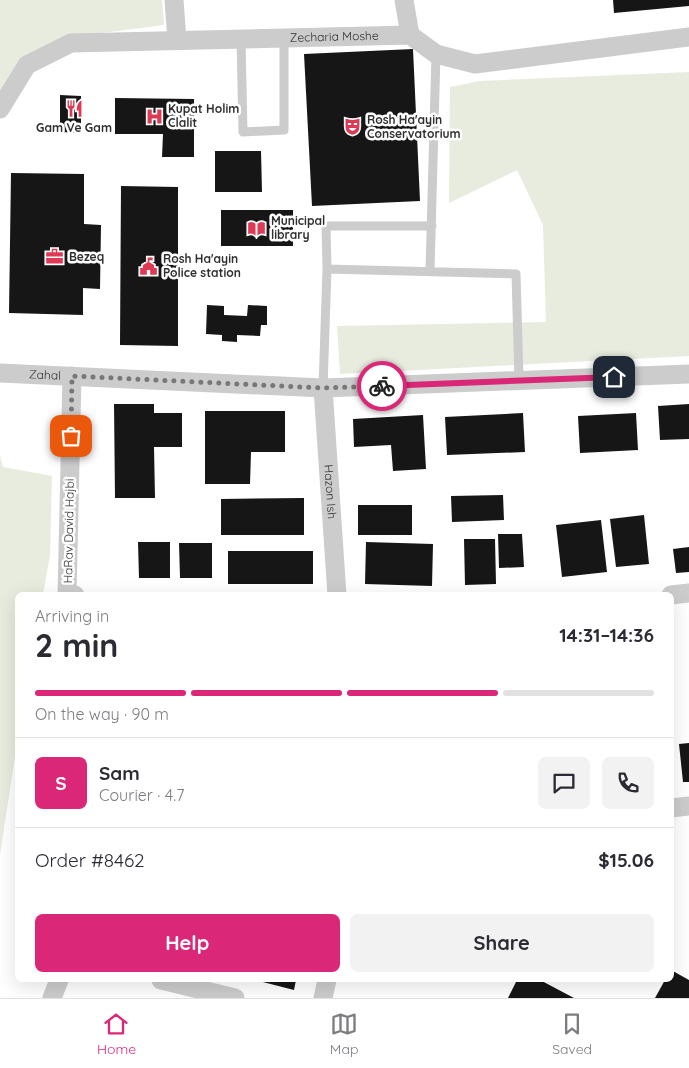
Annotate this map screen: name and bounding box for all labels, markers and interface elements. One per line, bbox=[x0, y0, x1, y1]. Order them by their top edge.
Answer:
street label: Zecharia Moshe bbox=[289, 28, 379, 45]
restaurant icon: Gam Ve Gam bbox=[64, 99, 84, 119]
place label: Kupat Holim Clalit bbox=[168, 101, 239, 130]
hospital icon: Kupat Holim Clalit bbox=[144, 106, 164, 126]
place label: Rosh Ha'ayin Conservatorium bbox=[367, 112, 461, 141]
theatre icon: Rosh Ha'ayin Conservatorium bbox=[343, 117, 363, 137]
place label: Gam Ve Gam bbox=[36, 120, 112, 135]
place label: Municipal library bbox=[271, 213, 325, 242]
library icon: Municipal library bbox=[247, 218, 267, 238]
office icon: Bezeq bbox=[45, 247, 65, 267]
place label: Bezeq bbox=[69, 249, 104, 264]
place label: Rosh Ha'ayin Police station bbox=[163, 251, 241, 280]
public building icon: Rosh Ha'ayin Police station bbox=[139, 256, 159, 276]
pin bbox=[593, 356, 635, 398]
courier bbox=[357, 361, 407, 411]
icon: home bbox=[600, 363, 628, 391]
street label: Zahal bbox=[29, 366, 61, 383]
icon: bike bbox=[368, 372, 396, 400]
pin bbox=[50, 415, 92, 457]
icon: bag bbox=[57, 422, 85, 450]
street label: Hazon Ish bbox=[321, 464, 340, 519]
street label: HaRav David Hajbi bbox=[60, 478, 77, 584]
text: Arriving in bbox=[35, 606, 109, 626]
text: 14:31–14:36 bbox=[559, 623, 654, 647]
text: 2 min bbox=[35, 625, 118, 665]
text: On the way · 90 m bbox=[35, 704, 169, 724]
button: chat bbox=[538, 757, 590, 809]
button: phone bbox=[602, 757, 654, 809]
text: Sam bbox=[99, 761, 140, 785]
text: S bbox=[55, 771, 67, 795]
text: Courier · 4.7 bbox=[99, 785, 184, 805]
text: Order #8462 bbox=[35, 848, 145, 872]
text: $15.06 bbox=[598, 848, 654, 872]
button: Help bbox=[35, 914, 340, 972]
button: Share bbox=[350, 914, 654, 972]
tab: Home bbox=[97, 1010, 136, 1058]
tab: Map bbox=[330, 1010, 358, 1058]
tab: Saved bbox=[552, 1010, 592, 1058]

